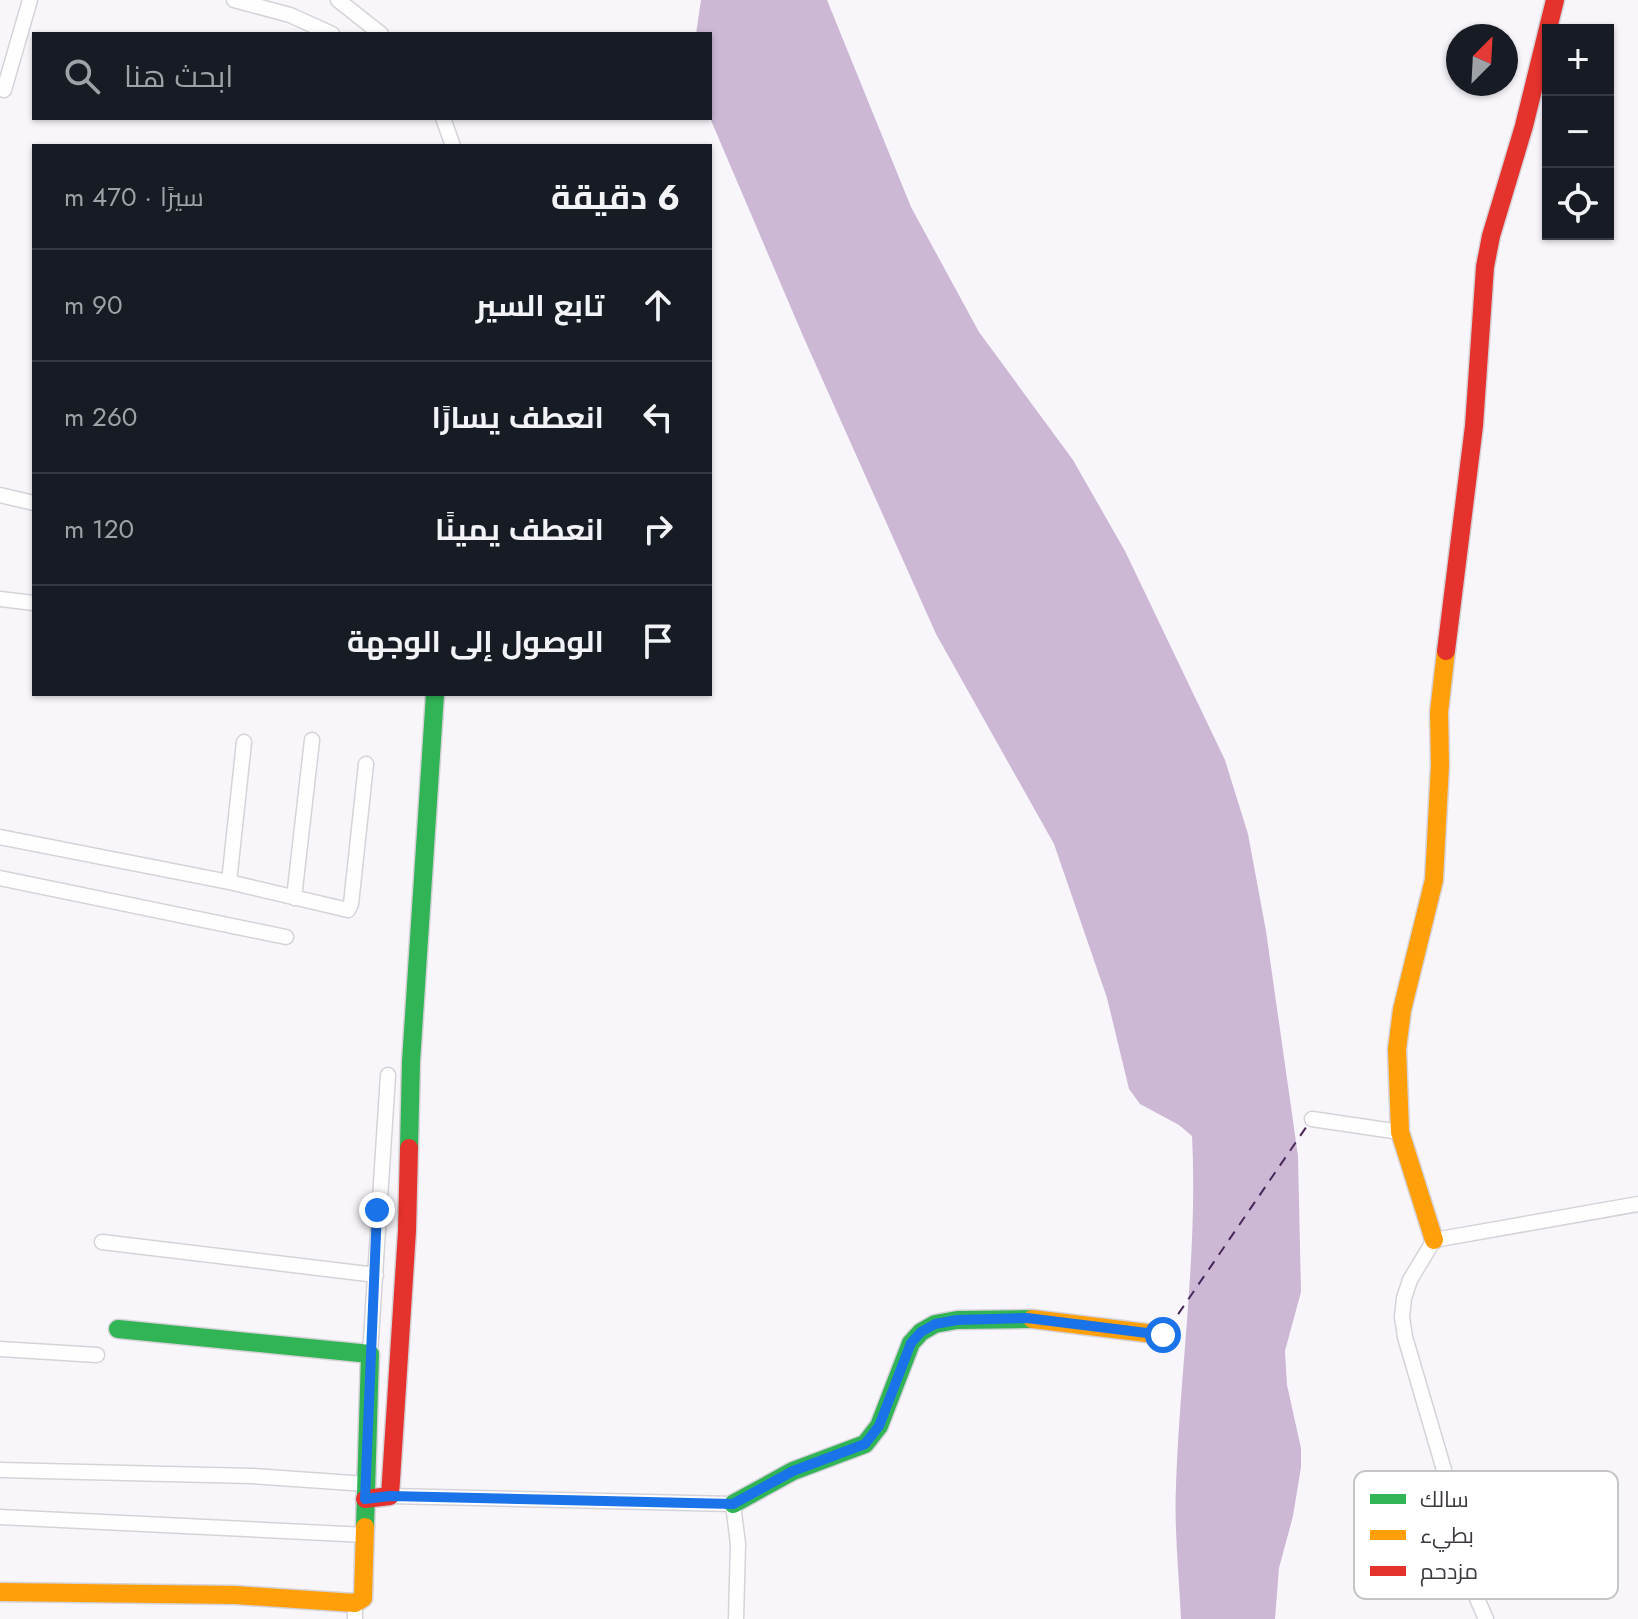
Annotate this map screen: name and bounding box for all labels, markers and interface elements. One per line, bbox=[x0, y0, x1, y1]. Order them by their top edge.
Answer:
north arrow bbox=[1446, 24, 1518, 96]
map controls bbox=[1542, 24, 1614, 240]
button: + bbox=[1542, 24, 1614, 96]
search box bbox=[32, 32, 712, 120]
icon: search bbox=[60, 54, 104, 98]
text: ابحث هنا bbox=[124, 55, 233, 98]
button: − bbox=[1542, 96, 1614, 168]
button: locate bbox=[1542, 168, 1614, 240]
text: 6 دقيقة bbox=[551, 173, 680, 222]
text: سيرًا · 470 m bbox=[64, 178, 204, 216]
icon: ahead bbox=[636, 283, 680, 327]
text: تابع السير bbox=[476, 284, 604, 327]
text: 90 m bbox=[64, 286, 123, 324]
icon: left bbox=[636, 395, 680, 439]
text: انعطف يسارًا bbox=[431, 396, 604, 439]
text: 260 m bbox=[64, 398, 137, 436]
icon: right bbox=[636, 507, 680, 551]
text: انعطف يمينًا bbox=[435, 508, 604, 551]
text: 120 m bbox=[64, 510, 134, 548]
icon: arrive bbox=[636, 619, 680, 663]
text: الوصول إلى الوجهة bbox=[347, 620, 604, 663]
route end bbox=[359, 1192, 395, 1228]
route start bbox=[1145, 1317, 1181, 1353]
legend bbox=[1354, 1471, 1618, 1599]
text: سالك bbox=[1420, 1483, 1469, 1515]
text: بطيء bbox=[1420, 1519, 1474, 1552]
text: مزدحم bbox=[1420, 1555, 1478, 1587]

